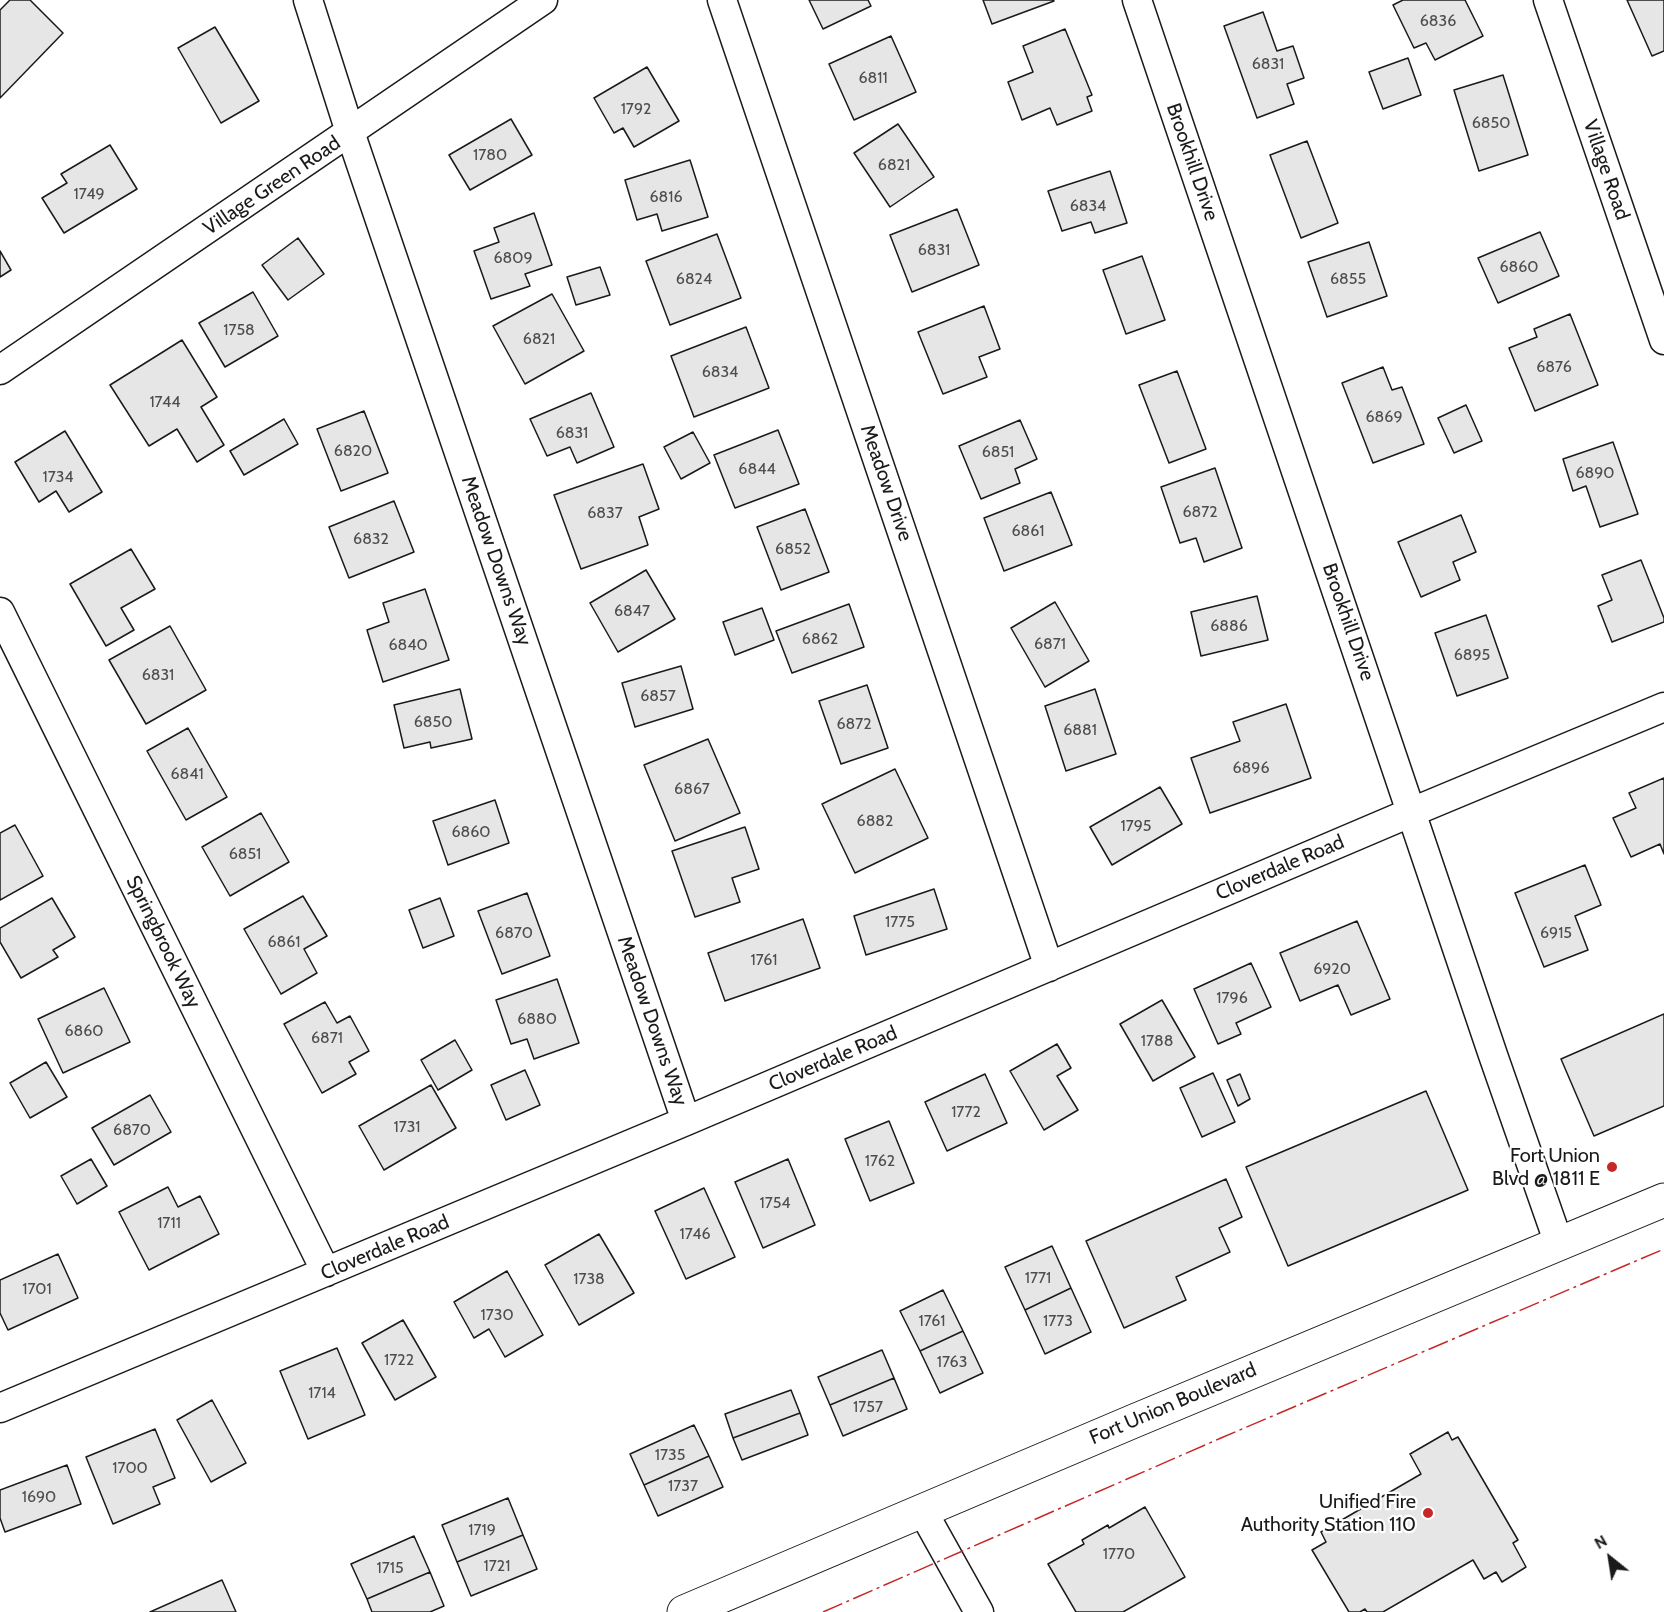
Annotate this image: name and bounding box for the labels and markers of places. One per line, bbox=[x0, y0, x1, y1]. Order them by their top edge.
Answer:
place label: Fort Union Blvd @ 1811 E bbox=[1492, 1144, 1600, 1191]
marker: Fort Union Blvd @ 1811 E bbox=[1605, 1160, 1619, 1174]
place label: Unified Fire Authority Station 110 bbox=[1241, 1490, 1416, 1537]
marker: Unified Fire Authority Station 110 bbox=[1421, 1506, 1435, 1520]

